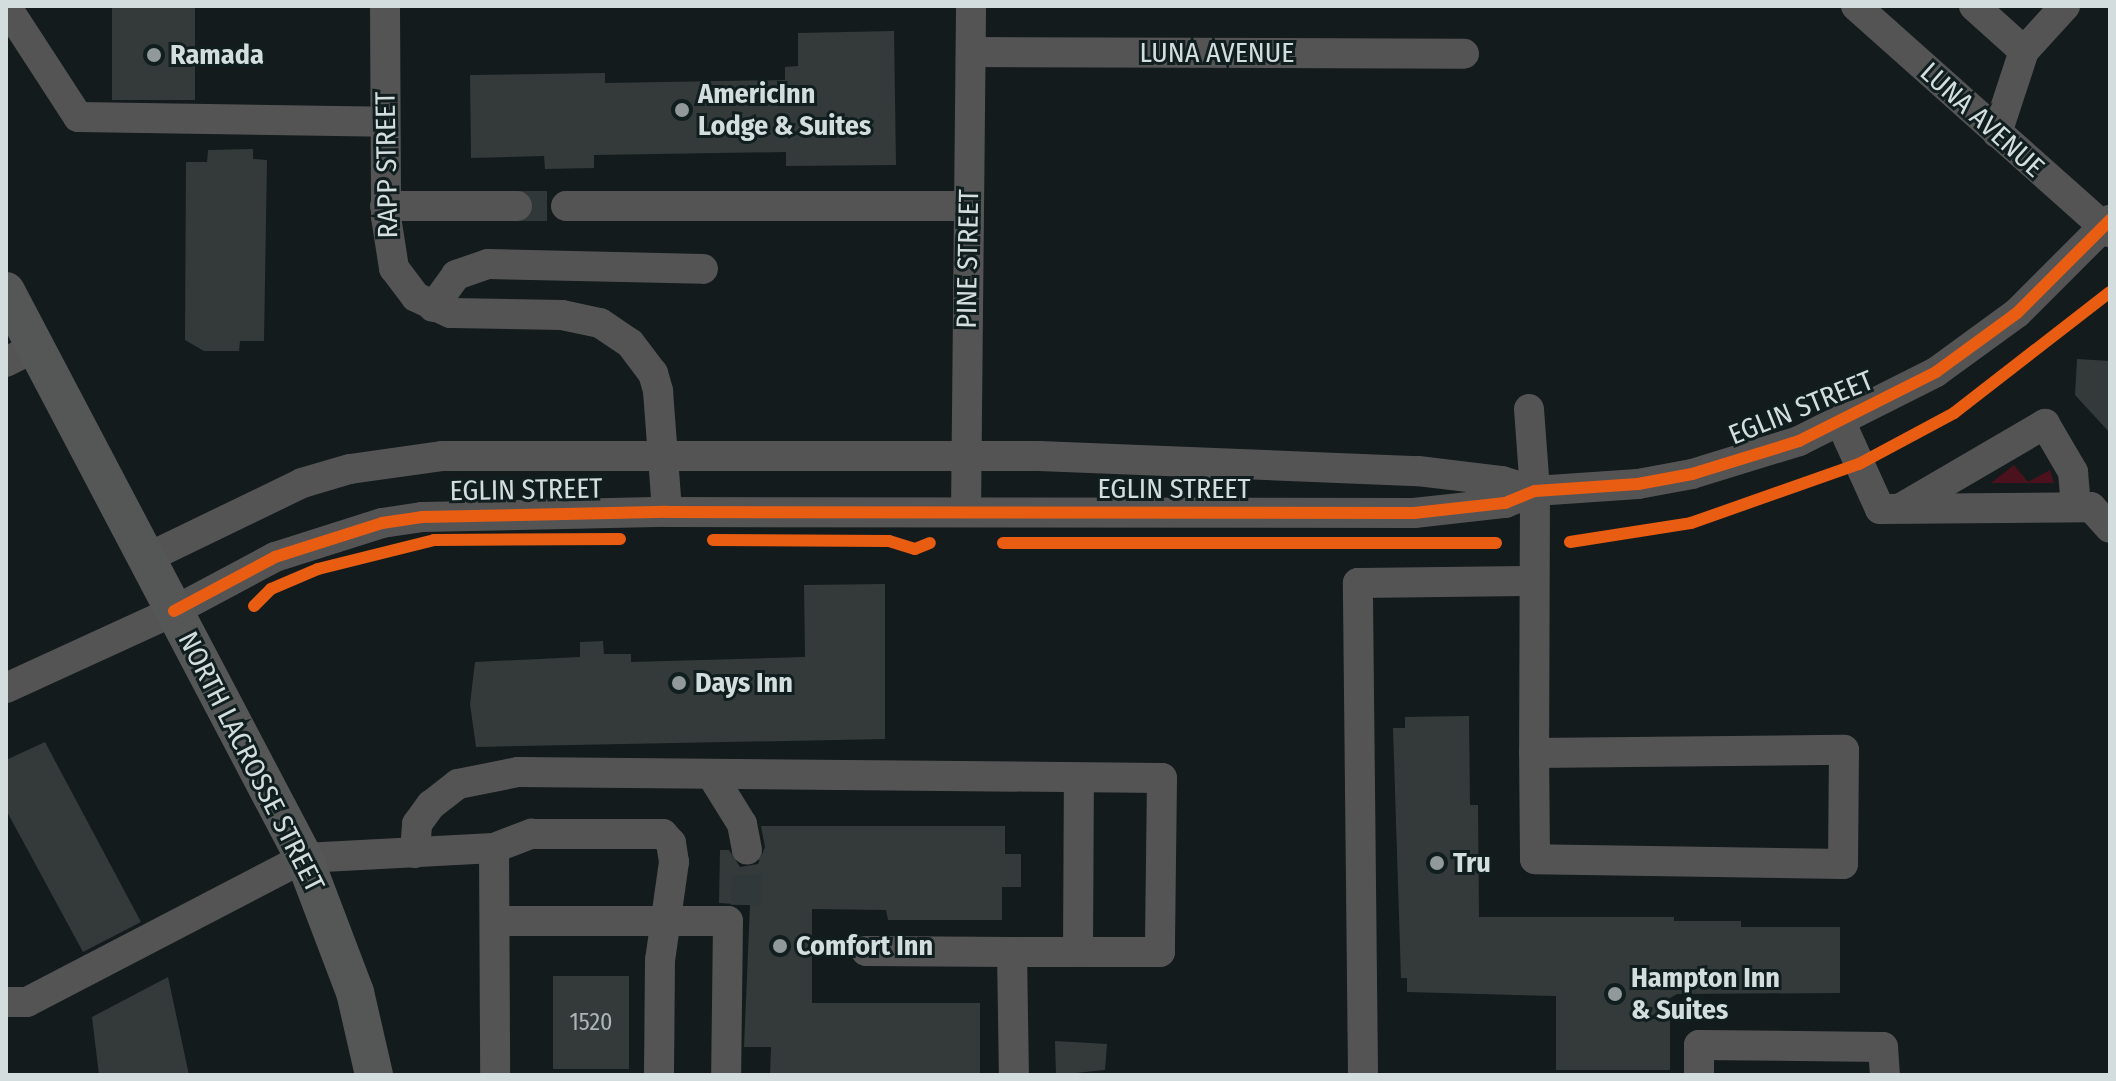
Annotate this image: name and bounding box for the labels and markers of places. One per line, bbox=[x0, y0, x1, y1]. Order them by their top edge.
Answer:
place label: Ramada bbox=[170, 38, 264, 72]
marker: Ramada bbox=[145, 46, 163, 64]
place label: AmericInn Lodge & Suites bbox=[698, 77, 871, 143]
marker: AmericInn Lodge & Suites bbox=[673, 101, 691, 119]
place label: Days Inn bbox=[695, 666, 793, 700]
marker: Days Inn bbox=[670, 674, 688, 692]
place label: Tru bbox=[1453, 846, 1491, 880]
marker: Tru bbox=[1428, 854, 1446, 872]
place label: Comfort Inn bbox=[796, 929, 933, 963]
marker: Comfort Inn bbox=[771, 937, 789, 955]
place label: Hampton Inn & Suites bbox=[1631, 961, 1780, 1027]
marker: Hampton Inn & Suites bbox=[1606, 985, 1624, 1003]

